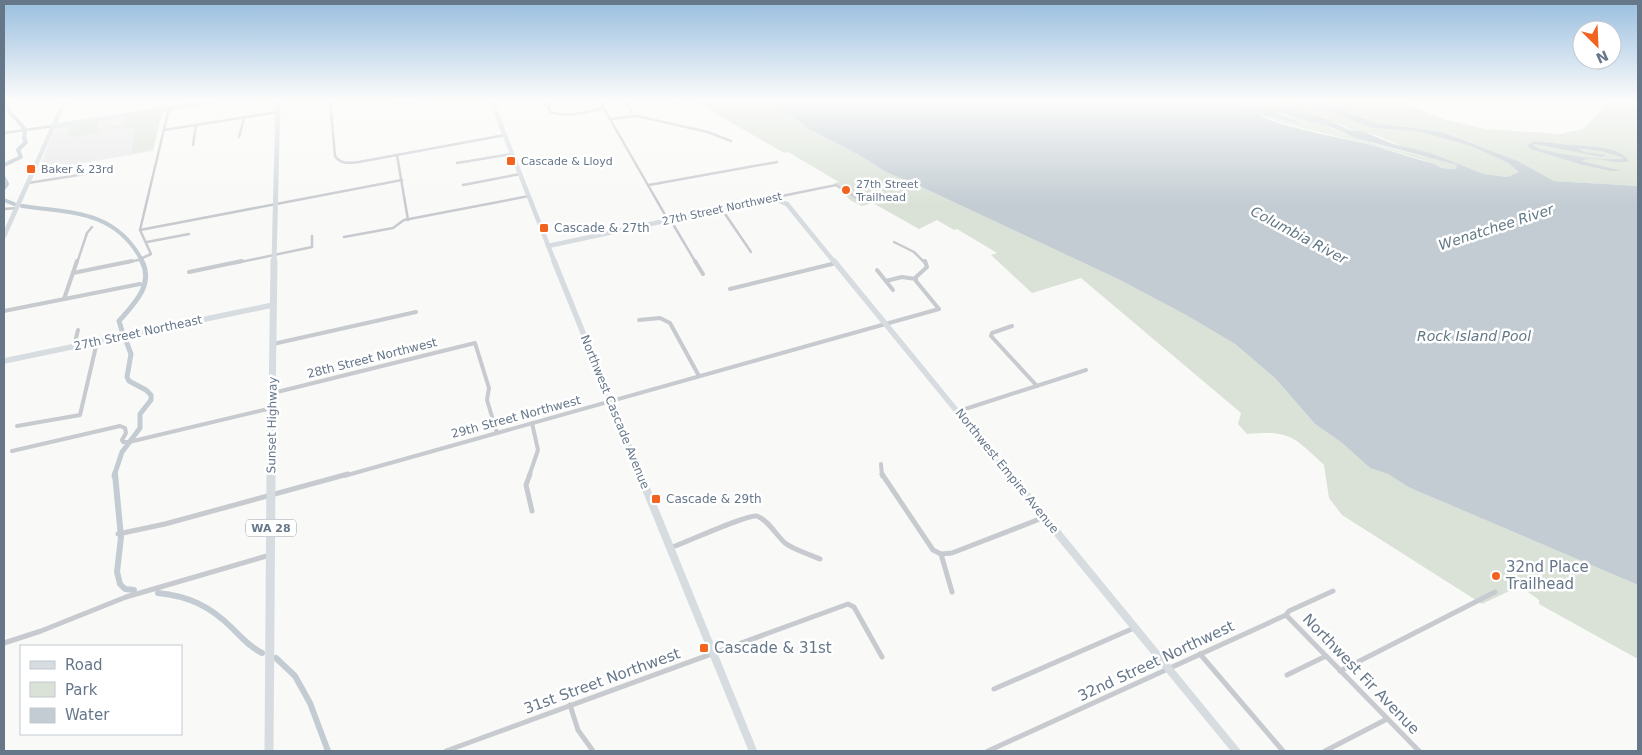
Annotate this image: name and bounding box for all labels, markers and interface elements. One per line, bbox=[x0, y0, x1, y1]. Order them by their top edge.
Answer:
north arrow bbox=[1572, 20, 1622, 70]
text: N bbox=[1594, 47, 1611, 67]
marker: Cascade & Lloyd bbox=[505, 155, 517, 167]
place label: Cascade & Lloyd bbox=[521, 155, 613, 168]
marker: Baker & 23rd bbox=[25, 163, 37, 175]
place label: Baker & 23rd bbox=[41, 163, 113, 176]
place label: 27th Street Trailhead bbox=[855, 178, 919, 204]
marker: 27th Street Trailhead bbox=[840, 184, 852, 196]
street label: 27th Street Northwest bbox=[661, 190, 784, 228]
water label: Wenatchee River bbox=[1437, 200, 1557, 253]
water label: Columbia River bbox=[1248, 203, 1351, 268]
place label: Cascade & 27th bbox=[554, 221, 650, 235]
marker: Cascade & 27th bbox=[538, 222, 550, 234]
street label: 27th Street Northeast bbox=[73, 312, 204, 353]
water label: Rock Island Pool bbox=[1417, 328, 1531, 344]
street label: Northwest Cascade Avenue bbox=[578, 333, 652, 491]
street label: 28th Street Northwest bbox=[306, 335, 439, 381]
street label: Sunset Highway bbox=[264, 376, 280, 474]
street label: 29th Street Northwest bbox=[450, 393, 583, 441]
street label: Northwest Empire Avenue bbox=[952, 406, 1062, 536]
place label: Cascade & 29th bbox=[666, 492, 762, 506]
marker: Cascade & 29th bbox=[650, 493, 662, 505]
road number: WA 28 bbox=[246, 520, 296, 536]
place label: 32nd Place Trailhead bbox=[1505, 558, 1589, 593]
marker: 32nd Place Trailhead bbox=[1490, 570, 1502, 582]
street label: Northwest Fir Avenue bbox=[1299, 610, 1423, 738]
street label: 32nd Street Northwest bbox=[1075, 617, 1237, 705]
place label: Cascade & 31st bbox=[714, 639, 832, 657]
marker: Cascade & 31st bbox=[698, 642, 710, 654]
street label: 31st Street Northwest bbox=[521, 644, 683, 718]
legend bbox=[20, 645, 182, 735]
text: Road bbox=[65, 656, 103, 674]
text: Park bbox=[65, 681, 98, 699]
text: Water bbox=[65, 706, 110, 724]

